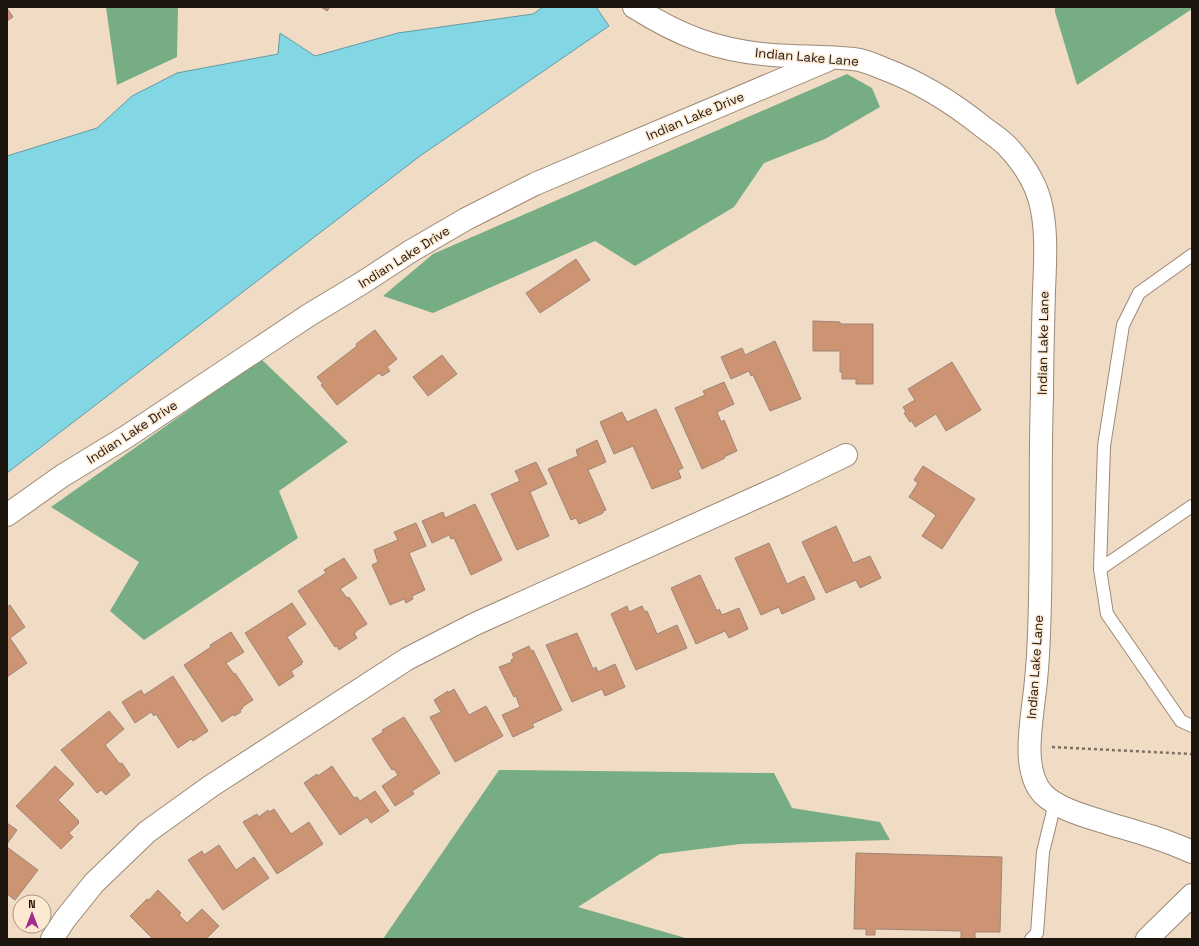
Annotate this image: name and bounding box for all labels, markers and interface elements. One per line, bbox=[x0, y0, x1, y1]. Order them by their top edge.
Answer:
street label: Indian Lake Lane bbox=[754, 44, 860, 70]
street label: Indian Lake Drive bbox=[643, 88, 747, 144]
street label: Indian Lake Drive bbox=[355, 222, 453, 292]
street label: Indian Lake Lane bbox=[1034, 291, 1052, 395]
street label: Indian Lake Drive bbox=[83, 396, 181, 468]
street label: Indian Lake Lane bbox=[1023, 615, 1047, 719]
north arrow bbox=[12, 894, 52, 934]
text: N bbox=[28, 897, 36, 911]

